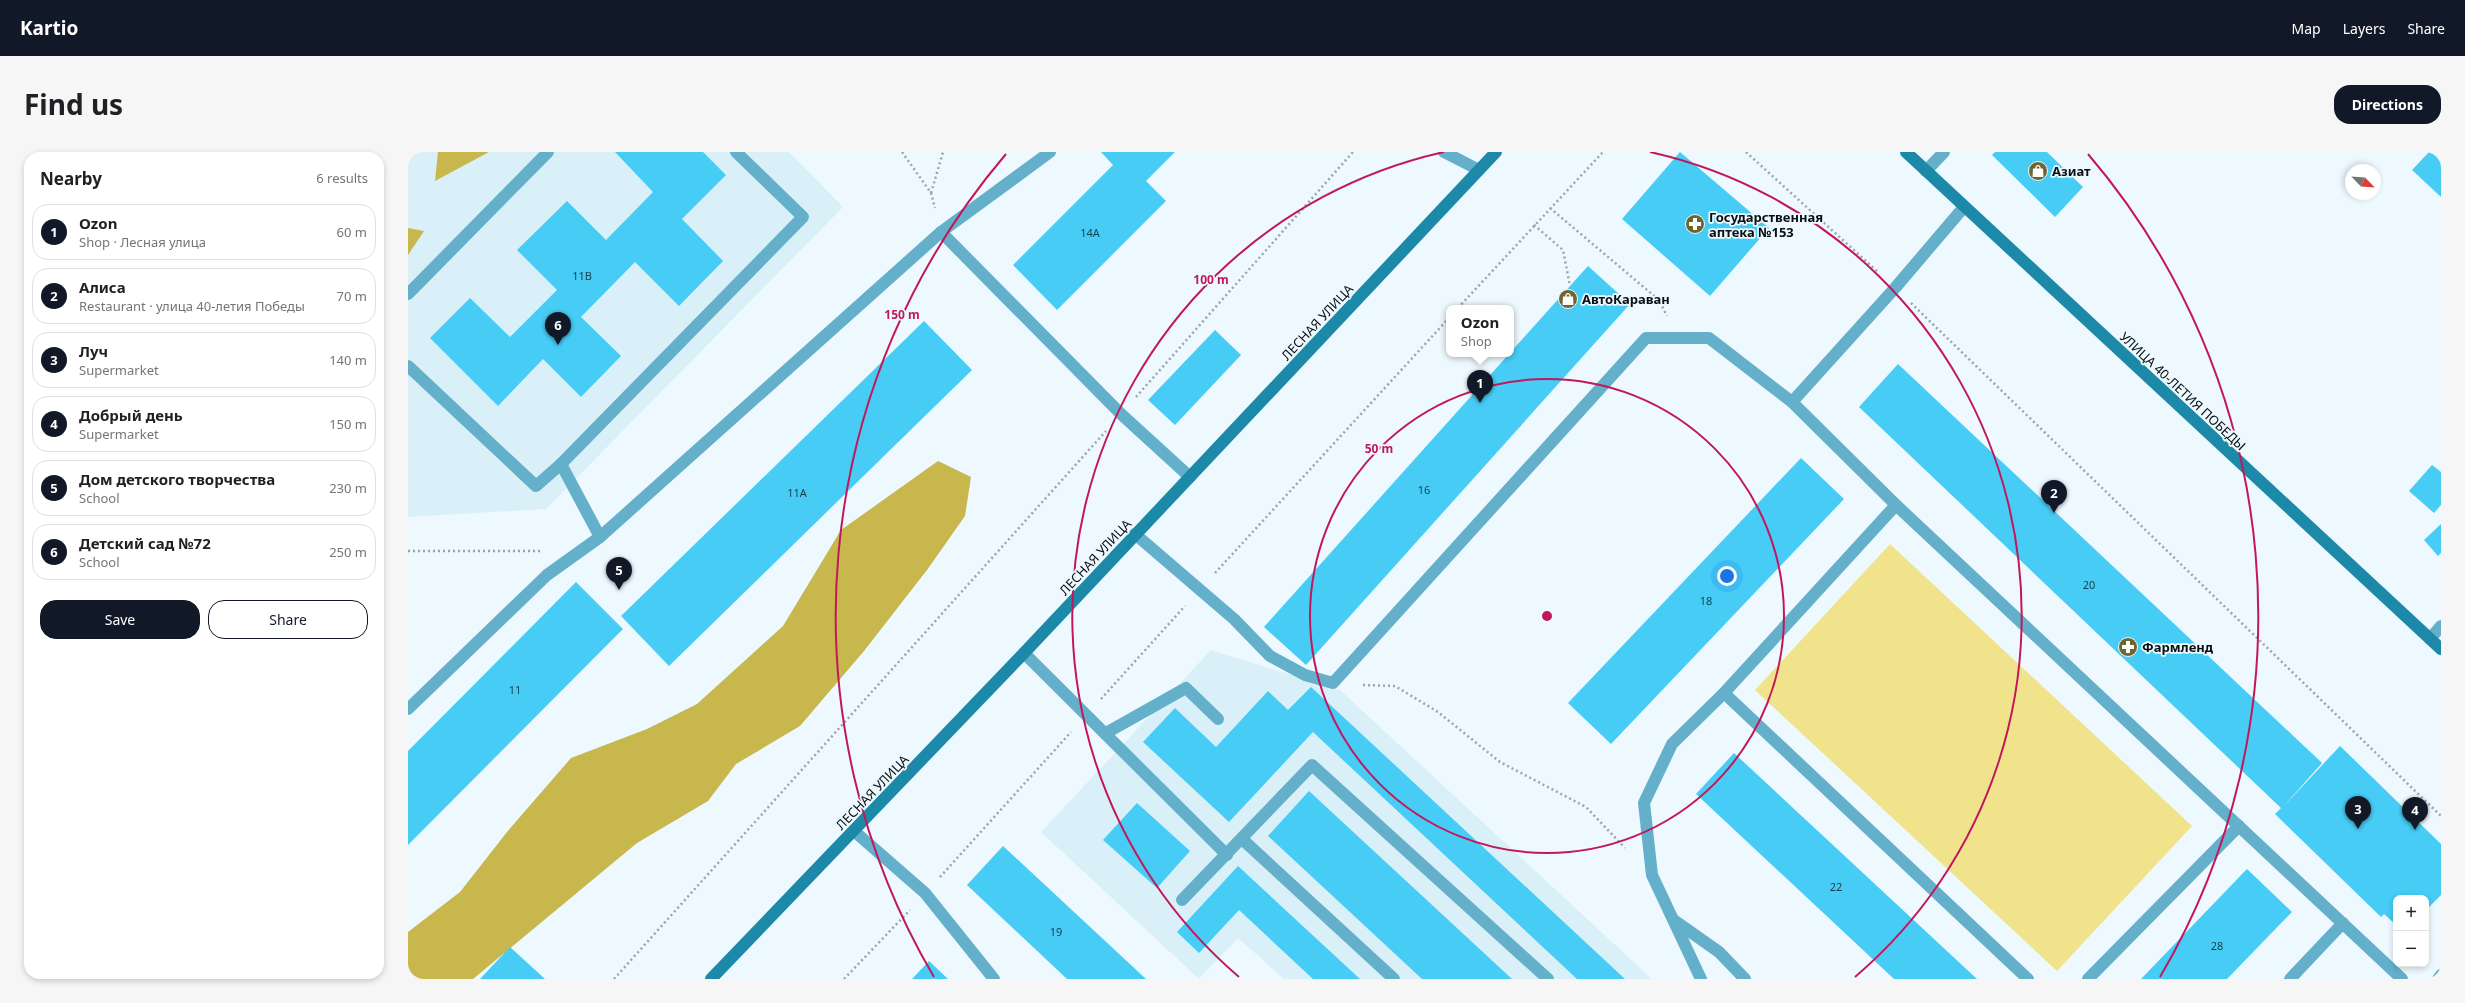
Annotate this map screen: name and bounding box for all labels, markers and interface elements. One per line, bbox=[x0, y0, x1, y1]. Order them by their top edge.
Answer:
text: Kartio bbox=[20, 15, 78, 41]
text: Map bbox=[2292, 19, 2321, 38]
text: Layers bbox=[2343, 19, 2385, 38]
text: Share bbox=[2407, 19, 2445, 38]
text: Find us bbox=[24, 85, 123, 123]
button: Directions bbox=[2334, 85, 2441, 124]
shop icon: Азиат bbox=[2027, 160, 2049, 182]
place label: Азиат bbox=[2052, 162, 2091, 180]
north arrow bbox=[2345, 164, 2381, 200]
text: Nearby bbox=[40, 167, 102, 190]
text: 6 results bbox=[316, 169, 368, 187]
place label: Государственная аптека №153 bbox=[1709, 208, 1823, 241]
text: Ozon bbox=[79, 213, 117, 233]
pharmacy icon: Государственная аптека №153 bbox=[1684, 213, 1706, 235]
text: 1 bbox=[50, 223, 58, 241]
text: 60 m bbox=[337, 223, 367, 241]
house number: 14А bbox=[1080, 225, 1101, 240]
text: Shop · Лесная улица bbox=[79, 233, 206, 251]
house number: 11В bbox=[572, 268, 592, 283]
text: 100 m bbox=[1193, 271, 1229, 288]
text: Алиса bbox=[79, 277, 126, 297]
street label: ЛЕСНАЯ УЛИЦА bbox=[1277, 280, 1357, 364]
text: 2 bbox=[50, 287, 58, 305]
text: 70 m bbox=[337, 287, 367, 305]
shop icon: АвтоКараван bbox=[1557, 288, 1579, 310]
place label: АвтоКараван bbox=[1582, 290, 1670, 308]
text: Restaurant · улица 40-летия Победы bbox=[79, 297, 305, 315]
popup bbox=[1446, 305, 1514, 357]
text: 150 m bbox=[884, 306, 920, 323]
pin: 6 bbox=[545, 312, 571, 345]
text: Ozon bbox=[1461, 312, 1499, 332]
street label: УЛИЦА 40-ЛЕТИЯ ПОБЕДЫ bbox=[2116, 328, 2250, 454]
text: Shop bbox=[1461, 332, 1492, 350]
text: Луч bbox=[79, 341, 108, 361]
text: 3 bbox=[50, 351, 58, 369]
text: 140 m bbox=[329, 351, 367, 369]
text: Supermarket bbox=[79, 361, 159, 379]
pin: 1 bbox=[1467, 370, 1493, 403]
text: Добрый день bbox=[79, 405, 183, 425]
text: 4 bbox=[50, 415, 58, 433]
text: 150 m bbox=[329, 415, 367, 433]
text: Supermarket bbox=[79, 425, 159, 443]
text: 50 m bbox=[1365, 440, 1393, 457]
text: Дом детского творчества bbox=[79, 469, 275, 489]
text: 5 bbox=[50, 479, 58, 497]
text: 230 m bbox=[329, 479, 367, 497]
pin: 2 bbox=[2041, 480, 2067, 513]
house number: 16 bbox=[1418, 482, 1430, 497]
house number: 11А bbox=[787, 485, 808, 500]
text: School bbox=[79, 489, 120, 507]
street label: ЛЕСНАЯ УЛИЦА bbox=[1055, 515, 1135, 599]
text: Детский сад №72 bbox=[79, 533, 211, 553]
text: 6 bbox=[50, 543, 58, 561]
text: 250 m bbox=[329, 543, 367, 561]
text: School bbox=[79, 553, 120, 571]
pin: 5 bbox=[606, 557, 632, 590]
your location bbox=[1717, 566, 1737, 586]
house number: 20 bbox=[2083, 577, 2095, 592]
house number: 18 bbox=[1700, 593, 1712, 608]
button: Save bbox=[40, 600, 200, 639]
button: Share bbox=[208, 600, 368, 639]
centre of rings bbox=[1540, 609, 1554, 623]
pharmacy icon: Фармленд bbox=[2117, 636, 2139, 658]
place label: Фармленд bbox=[2142, 638, 2214, 656]
house number: 11 bbox=[509, 682, 521, 697]
street label: ЛЕСНАЯ УЛИЦА bbox=[832, 750, 913, 833]
pin: 3 bbox=[2345, 796, 2371, 829]
pin: 4 bbox=[2402, 797, 2428, 830]
house number: 22 bbox=[1830, 879, 1842, 894]
map controls bbox=[2393, 895, 2429, 967]
button: + bbox=[2393, 895, 2429, 931]
house number: 19 bbox=[1050, 924, 1062, 939]
button: − bbox=[2393, 931, 2429, 967]
house number: 28 bbox=[2211, 938, 2223, 953]

